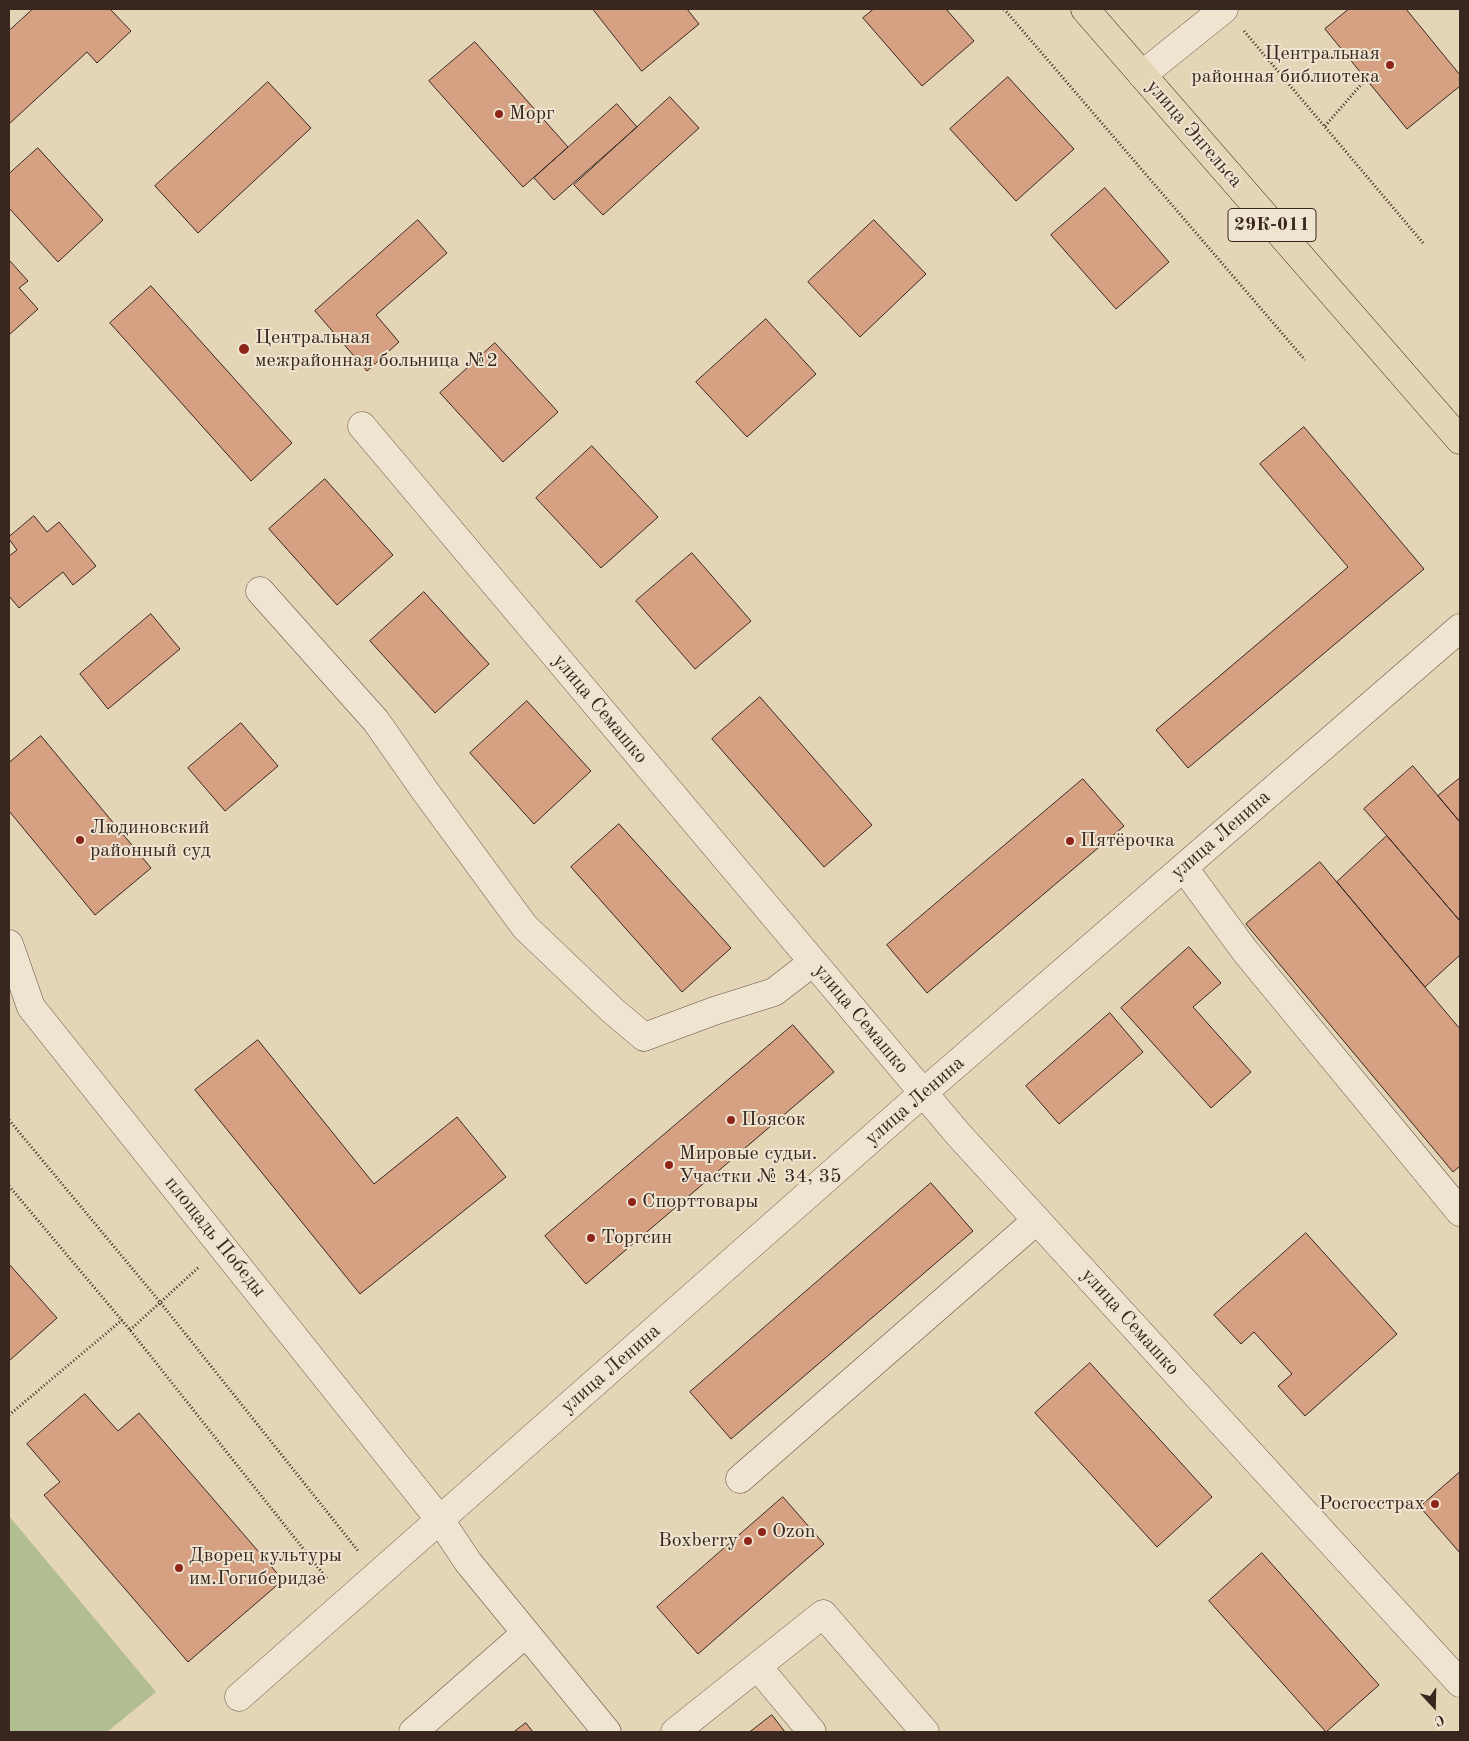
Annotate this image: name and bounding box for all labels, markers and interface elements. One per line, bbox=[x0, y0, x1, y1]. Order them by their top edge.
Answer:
place label: Центральная районная библиотека bbox=[1191, 42, 1380, 89]
marker: Центральная районная библиотека bbox=[1384, 59, 1396, 71]
street label: улица Энгельса bbox=[1141, 75, 1247, 193]
place label: Морг bbox=[509, 102, 555, 126]
marker: Морг bbox=[493, 108, 505, 120]
road number: 29К-011 bbox=[1228, 208, 1316, 242]
place label: Центральная межрайонная больница №2 bbox=[255, 326, 498, 373]
marker: Центральная межрайонная больница №2 bbox=[237, 342, 251, 356]
street label: улица Семашко bbox=[547, 649, 653, 769]
street label: улица Ленина bbox=[1166, 785, 1276, 885]
place label: Людиновский районный суд bbox=[90, 816, 211, 863]
place label: Пятёрочка bbox=[1080, 829, 1175, 853]
marker: Людиновский районный суд bbox=[74, 834, 86, 846]
marker: Пятёрочка bbox=[1064, 835, 1076, 847]
street label: улица Семашко bbox=[808, 959, 914, 1079]
street label: улица Ленина bbox=[860, 1051, 970, 1151]
place label: Поясок bbox=[741, 1108, 806, 1132]
marker: Поясок bbox=[725, 1114, 737, 1126]
place label: Мировые судьи. Участки № 34, 35 bbox=[679, 1142, 842, 1189]
marker: Мировые судьи. Участки № 34, 35 bbox=[663, 1159, 675, 1171]
street label: площадь Победы bbox=[159, 1172, 271, 1302]
place label: Спорттовары bbox=[642, 1190, 758, 1214]
marker: Спорттовары bbox=[626, 1196, 638, 1208]
place label: Торгсин bbox=[601, 1226, 672, 1250]
marker: Торгсин bbox=[585, 1232, 597, 1244]
street label: улица Семашко bbox=[1076, 1263, 1184, 1381]
street label: улица Ленина bbox=[556, 1319, 666, 1419]
place label: Росгосстрах bbox=[1319, 1492, 1425, 1516]
marker: Росгосстрах bbox=[1429, 1498, 1441, 1510]
place label: Ozon bbox=[772, 1520, 816, 1544]
marker: Ozon bbox=[756, 1526, 768, 1538]
place label: Boxberry bbox=[658, 1529, 738, 1553]
marker: Boxberry bbox=[742, 1535, 754, 1547]
place label: Дворец культуры им.Гогиберидзе bbox=[189, 1544, 342, 1591]
marker: Дворец культуры им.Гогиберидзе bbox=[173, 1562, 185, 1574]
north arrow bbox=[1409, 1681, 1459, 1731]
text: С bbox=[1433, 1712, 1446, 1728]

